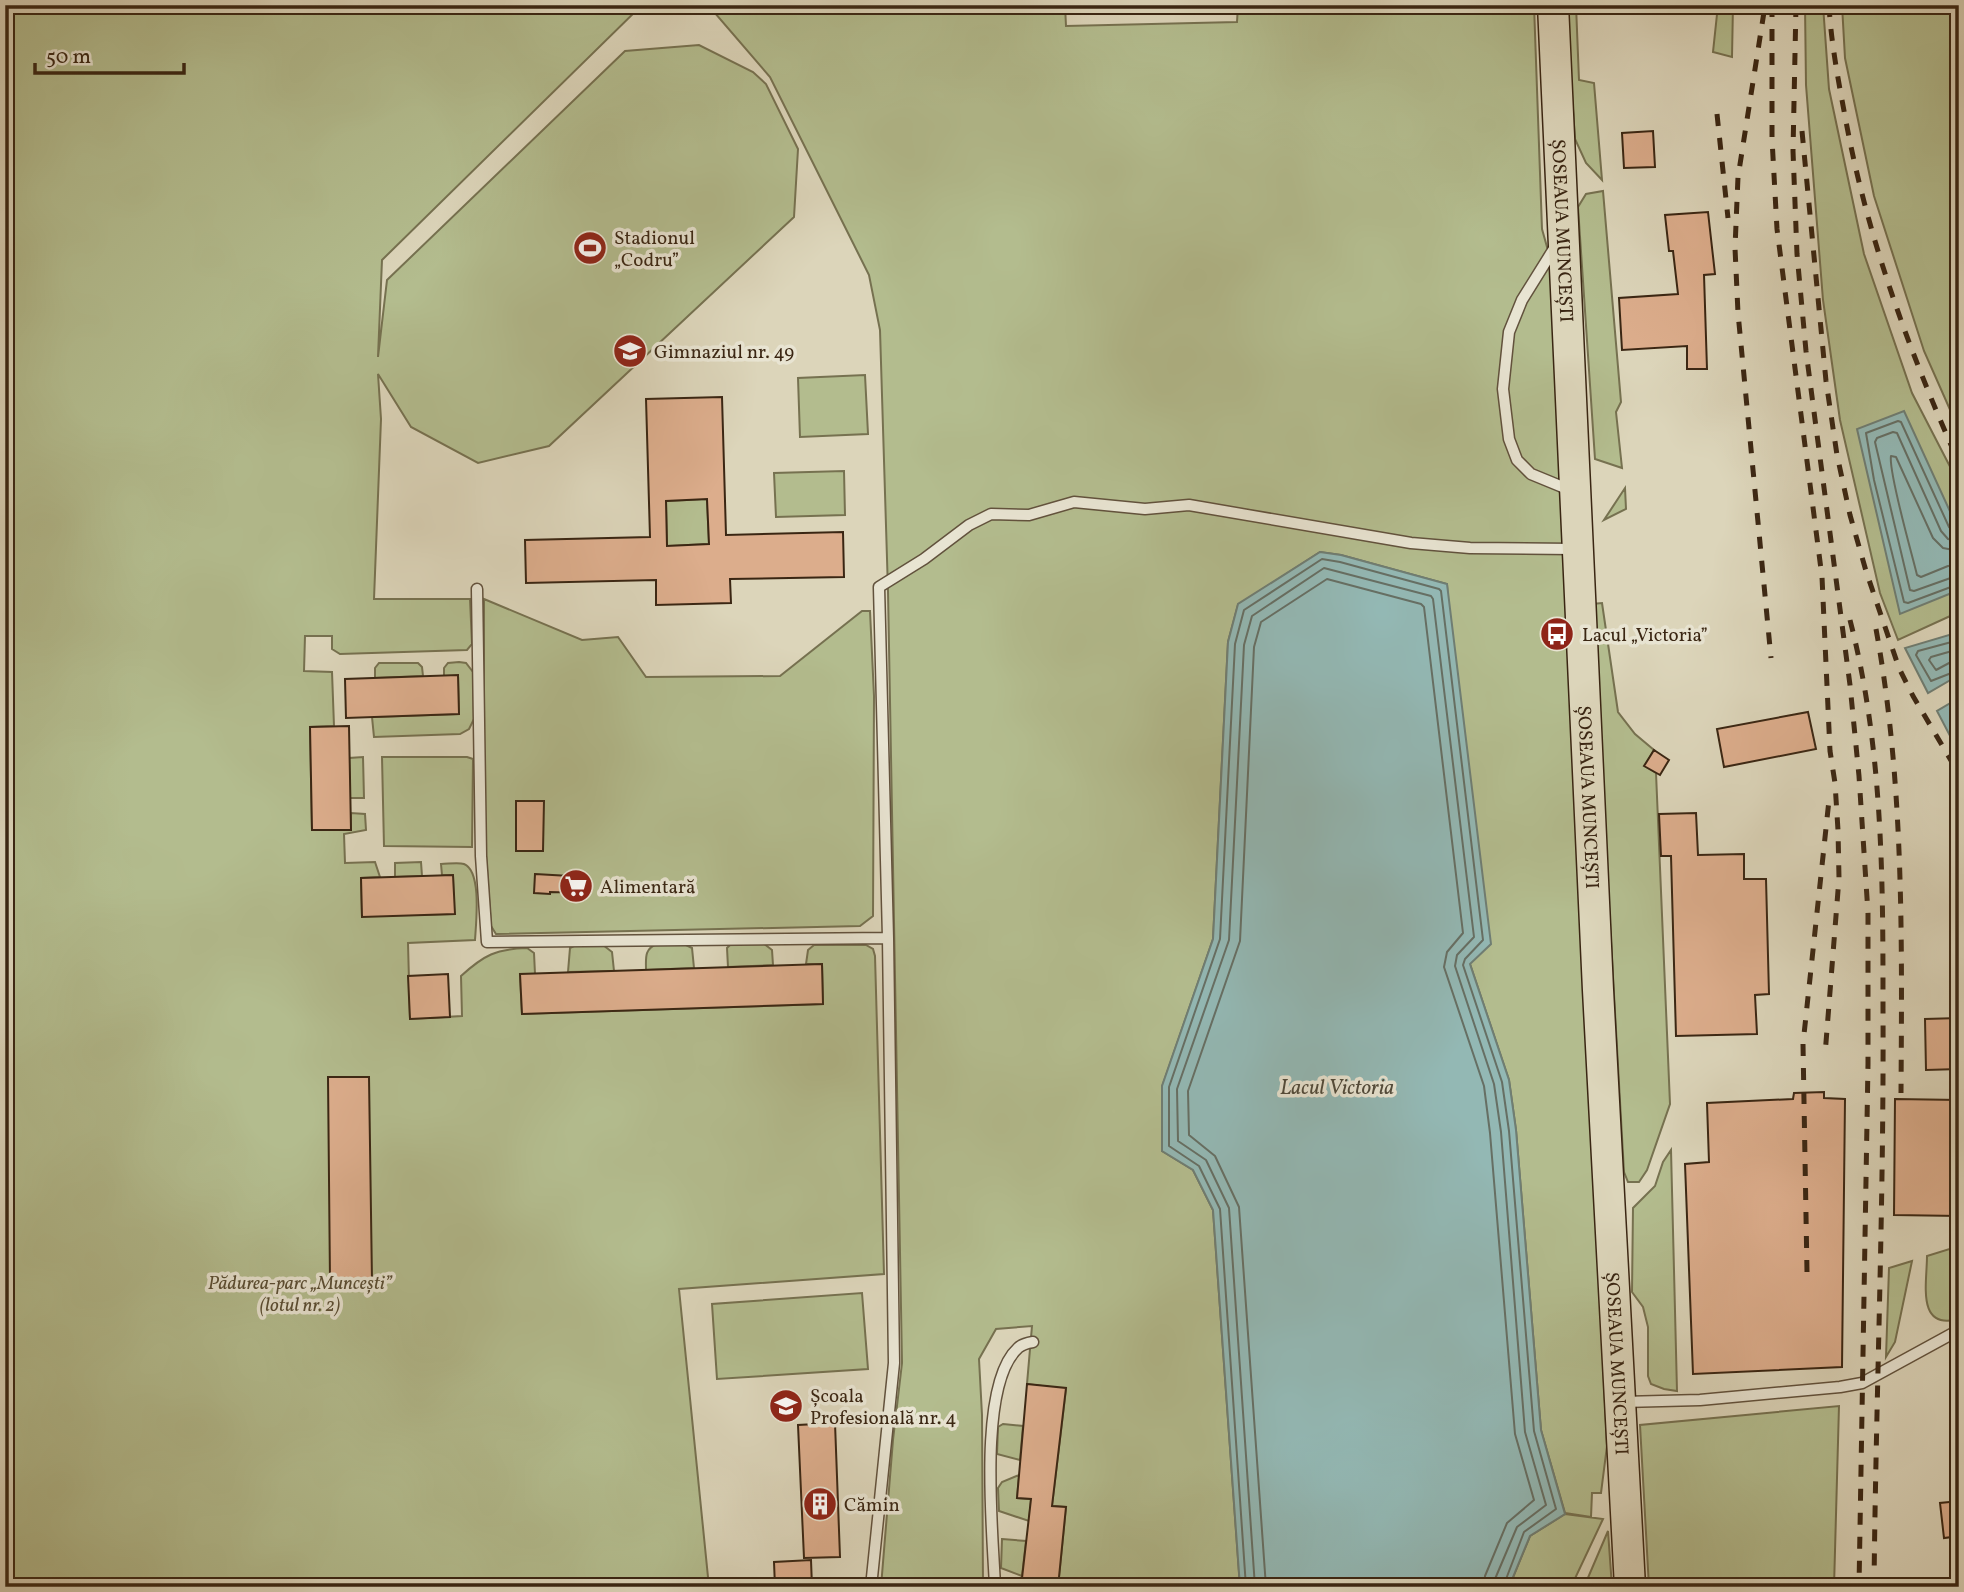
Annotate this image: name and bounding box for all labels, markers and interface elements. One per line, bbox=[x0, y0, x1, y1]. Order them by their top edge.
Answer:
scale bar bbox=[35, 32, 184, 76]
text: 50 m bbox=[46, 43, 91, 72]
street label: ȘOSEAUA MUNCEȘTI bbox=[1544, 139, 1578, 323]
place label: Stadionul „Codru” bbox=[614, 226, 695, 274]
sports icon: Stadionul „Codru” bbox=[571, 229, 609, 267]
school or university icon: Gimnaziul nr. 49 bbox=[611, 332, 649, 370]
place label: Gimnaziul nr. 49 bbox=[654, 340, 794, 366]
bus stop icon: Lacul „Victoria” bbox=[1538, 615, 1576, 653]
place label: Lacul „Victoria” bbox=[1582, 623, 1708, 649]
street label: ȘOSEAUA MUNCEȘTI bbox=[1570, 705, 1604, 890]
supermarket icon: Alimentară bbox=[557, 867, 595, 905]
place label: Alimentară bbox=[600, 875, 696, 901]
water label: Lacul Victoria bbox=[1280, 1074, 1394, 1103]
park label: Pădurea-parc „Muncești” (lotul nr. 2) bbox=[208, 1271, 393, 1319]
street label: ȘOSEAUA MUNCEȘTI bbox=[1598, 1271, 1634, 1456]
place label: Școala Profesională nr. 4 bbox=[810, 1384, 957, 1432]
school or university icon: Școala Profesională nr. 4 bbox=[767, 1387, 805, 1425]
building icon: Cămin bbox=[801, 1485, 839, 1523]
place label: Cămin bbox=[844, 1493, 900, 1519]

